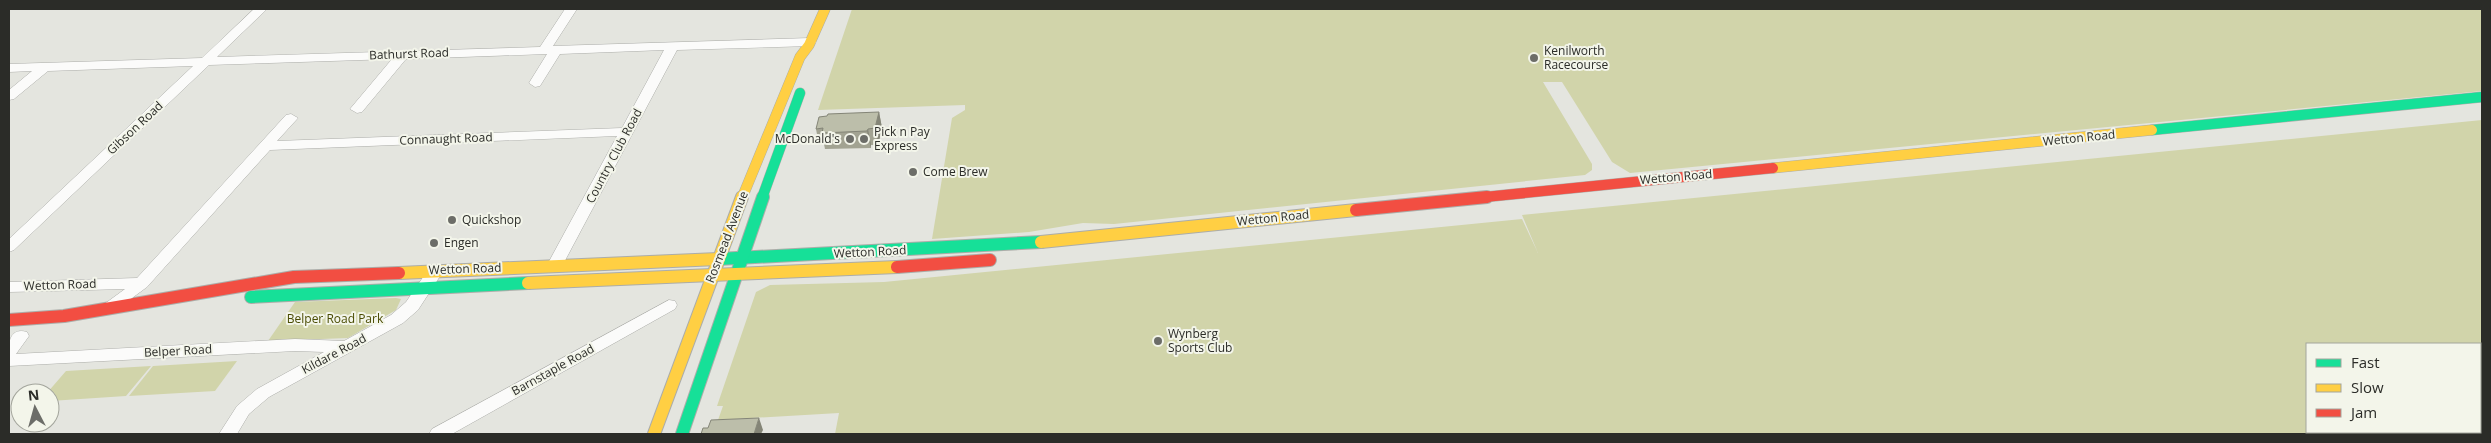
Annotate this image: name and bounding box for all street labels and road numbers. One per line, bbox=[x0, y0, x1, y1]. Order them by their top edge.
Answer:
street label: Bathurst Road bbox=[369, 44, 449, 63]
street label: Gibson Road bbox=[103, 97, 166, 158]
street label: Country Club Road bbox=[581, 105, 646, 206]
street label: Wetton Road bbox=[2042, 125, 2116, 150]
street label: Connaught Road bbox=[399, 128, 493, 149]
street label: Wetton Road bbox=[1639, 165, 1713, 188]
street label: Rosmead Avenue bbox=[701, 188, 752, 285]
street label: Wetton Road bbox=[1236, 205, 1310, 230]
street label: Wetton Road bbox=[833, 241, 907, 262]
street label: Wetton Road bbox=[428, 259, 502, 278]
street label: Wetton Road bbox=[23, 275, 97, 294]
street label: Kildare Road bbox=[299, 329, 369, 378]
street label: Belper Road bbox=[143, 340, 213, 361]
street label: Barnstaple Road bbox=[508, 340, 597, 399]

